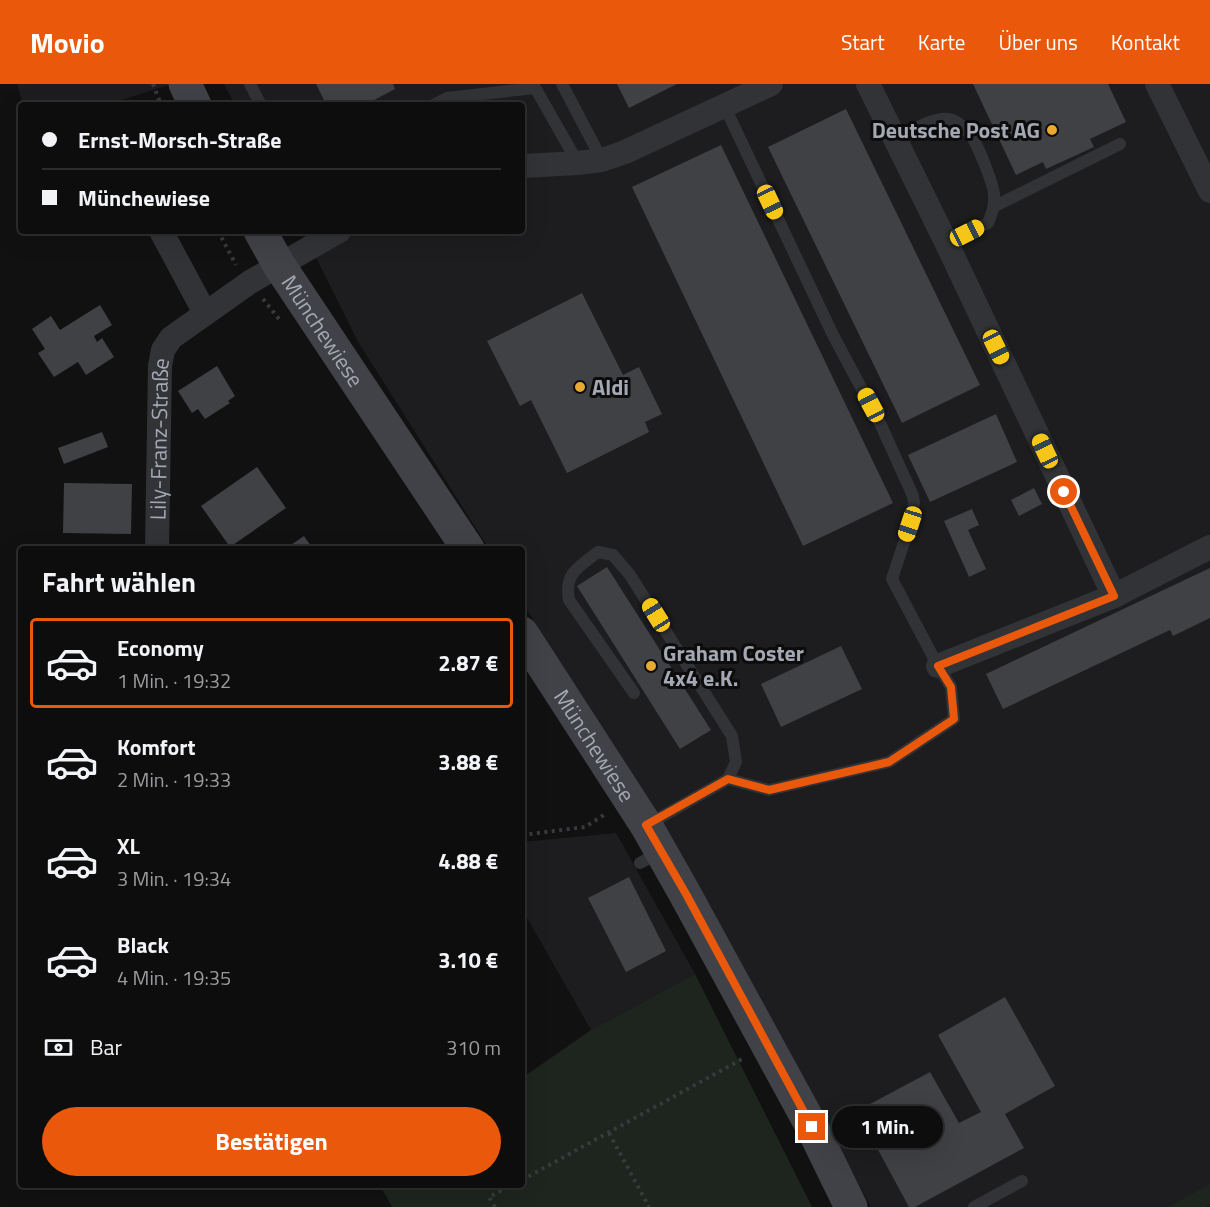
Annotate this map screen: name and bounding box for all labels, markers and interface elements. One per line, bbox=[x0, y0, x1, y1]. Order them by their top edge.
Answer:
text: Movio bbox=[30, 21, 105, 64]
text: Start bbox=[841, 26, 885, 58]
text: Karte bbox=[918, 26, 965, 58]
text: Über uns bbox=[998, 26, 1078, 58]
text: Kontakt bbox=[1111, 26, 1180, 58]
place label: Deutsche Post AG bbox=[872, 113, 1040, 147]
text: Ernst-Morsch-Straße bbox=[78, 123, 281, 157]
marker: Deutsche Post AG bbox=[1045, 123, 1059, 137]
text: Münchewiese bbox=[78, 181, 210, 215]
car bbox=[754, 182, 786, 222]
car bbox=[947, 217, 987, 249]
street label: Münchewiese bbox=[273, 268, 373, 394]
car bbox=[980, 327, 1012, 367]
street label: Lily-Franz-Straße bbox=[140, 355, 178, 520]
place label: Aldi bbox=[592, 370, 629, 404]
marker: Aldi bbox=[573, 380, 587, 394]
car bbox=[855, 385, 887, 425]
car bbox=[1029, 431, 1061, 471]
route start bbox=[1050, 478, 1077, 505]
car bbox=[896, 504, 924, 544]
text: Fahrt wählen bbox=[42, 561, 196, 602]
car bbox=[639, 595, 673, 635]
text: Economy bbox=[117, 631, 204, 665]
icon: car bbox=[45, 636, 99, 690]
place label: Graham Coster 4x4 e.K. bbox=[663, 636, 804, 695]
text: 2.87 € bbox=[438, 646, 498, 680]
marker: Graham Coster 4x4 e.K. bbox=[644, 659, 658, 673]
text: 1 Min. · 19:32 bbox=[117, 665, 231, 696]
street label: Münchewiese bbox=[546, 682, 644, 809]
text: Komfort bbox=[117, 730, 196, 764]
icon: car bbox=[45, 735, 99, 789]
text: 3.88 € bbox=[438, 745, 498, 779]
text: 2 Min. · 19:33 bbox=[117, 764, 231, 795]
text: XL bbox=[117, 829, 140, 863]
icon: car bbox=[45, 834, 99, 888]
text: 4.88 € bbox=[438, 844, 498, 878]
text: 3 Min. · 19:34 bbox=[117, 863, 231, 894]
text: Black bbox=[117, 928, 169, 962]
icon: car bbox=[45, 933, 99, 987]
text: 3.10 € bbox=[438, 943, 498, 977]
text: 4 Min. · 19:35 bbox=[117, 962, 231, 993]
text: Bar bbox=[90, 1030, 122, 1064]
icon: cash bbox=[42, 1031, 75, 1064]
text: 310 m bbox=[446, 1032, 501, 1063]
callout: 1 Min. bbox=[833, 1106, 944, 1148]
button: Bestätigen bbox=[42, 1107, 501, 1176]
text: 1 Min. bbox=[860, 1111, 915, 1142]
route end bbox=[798, 1113, 825, 1140]

